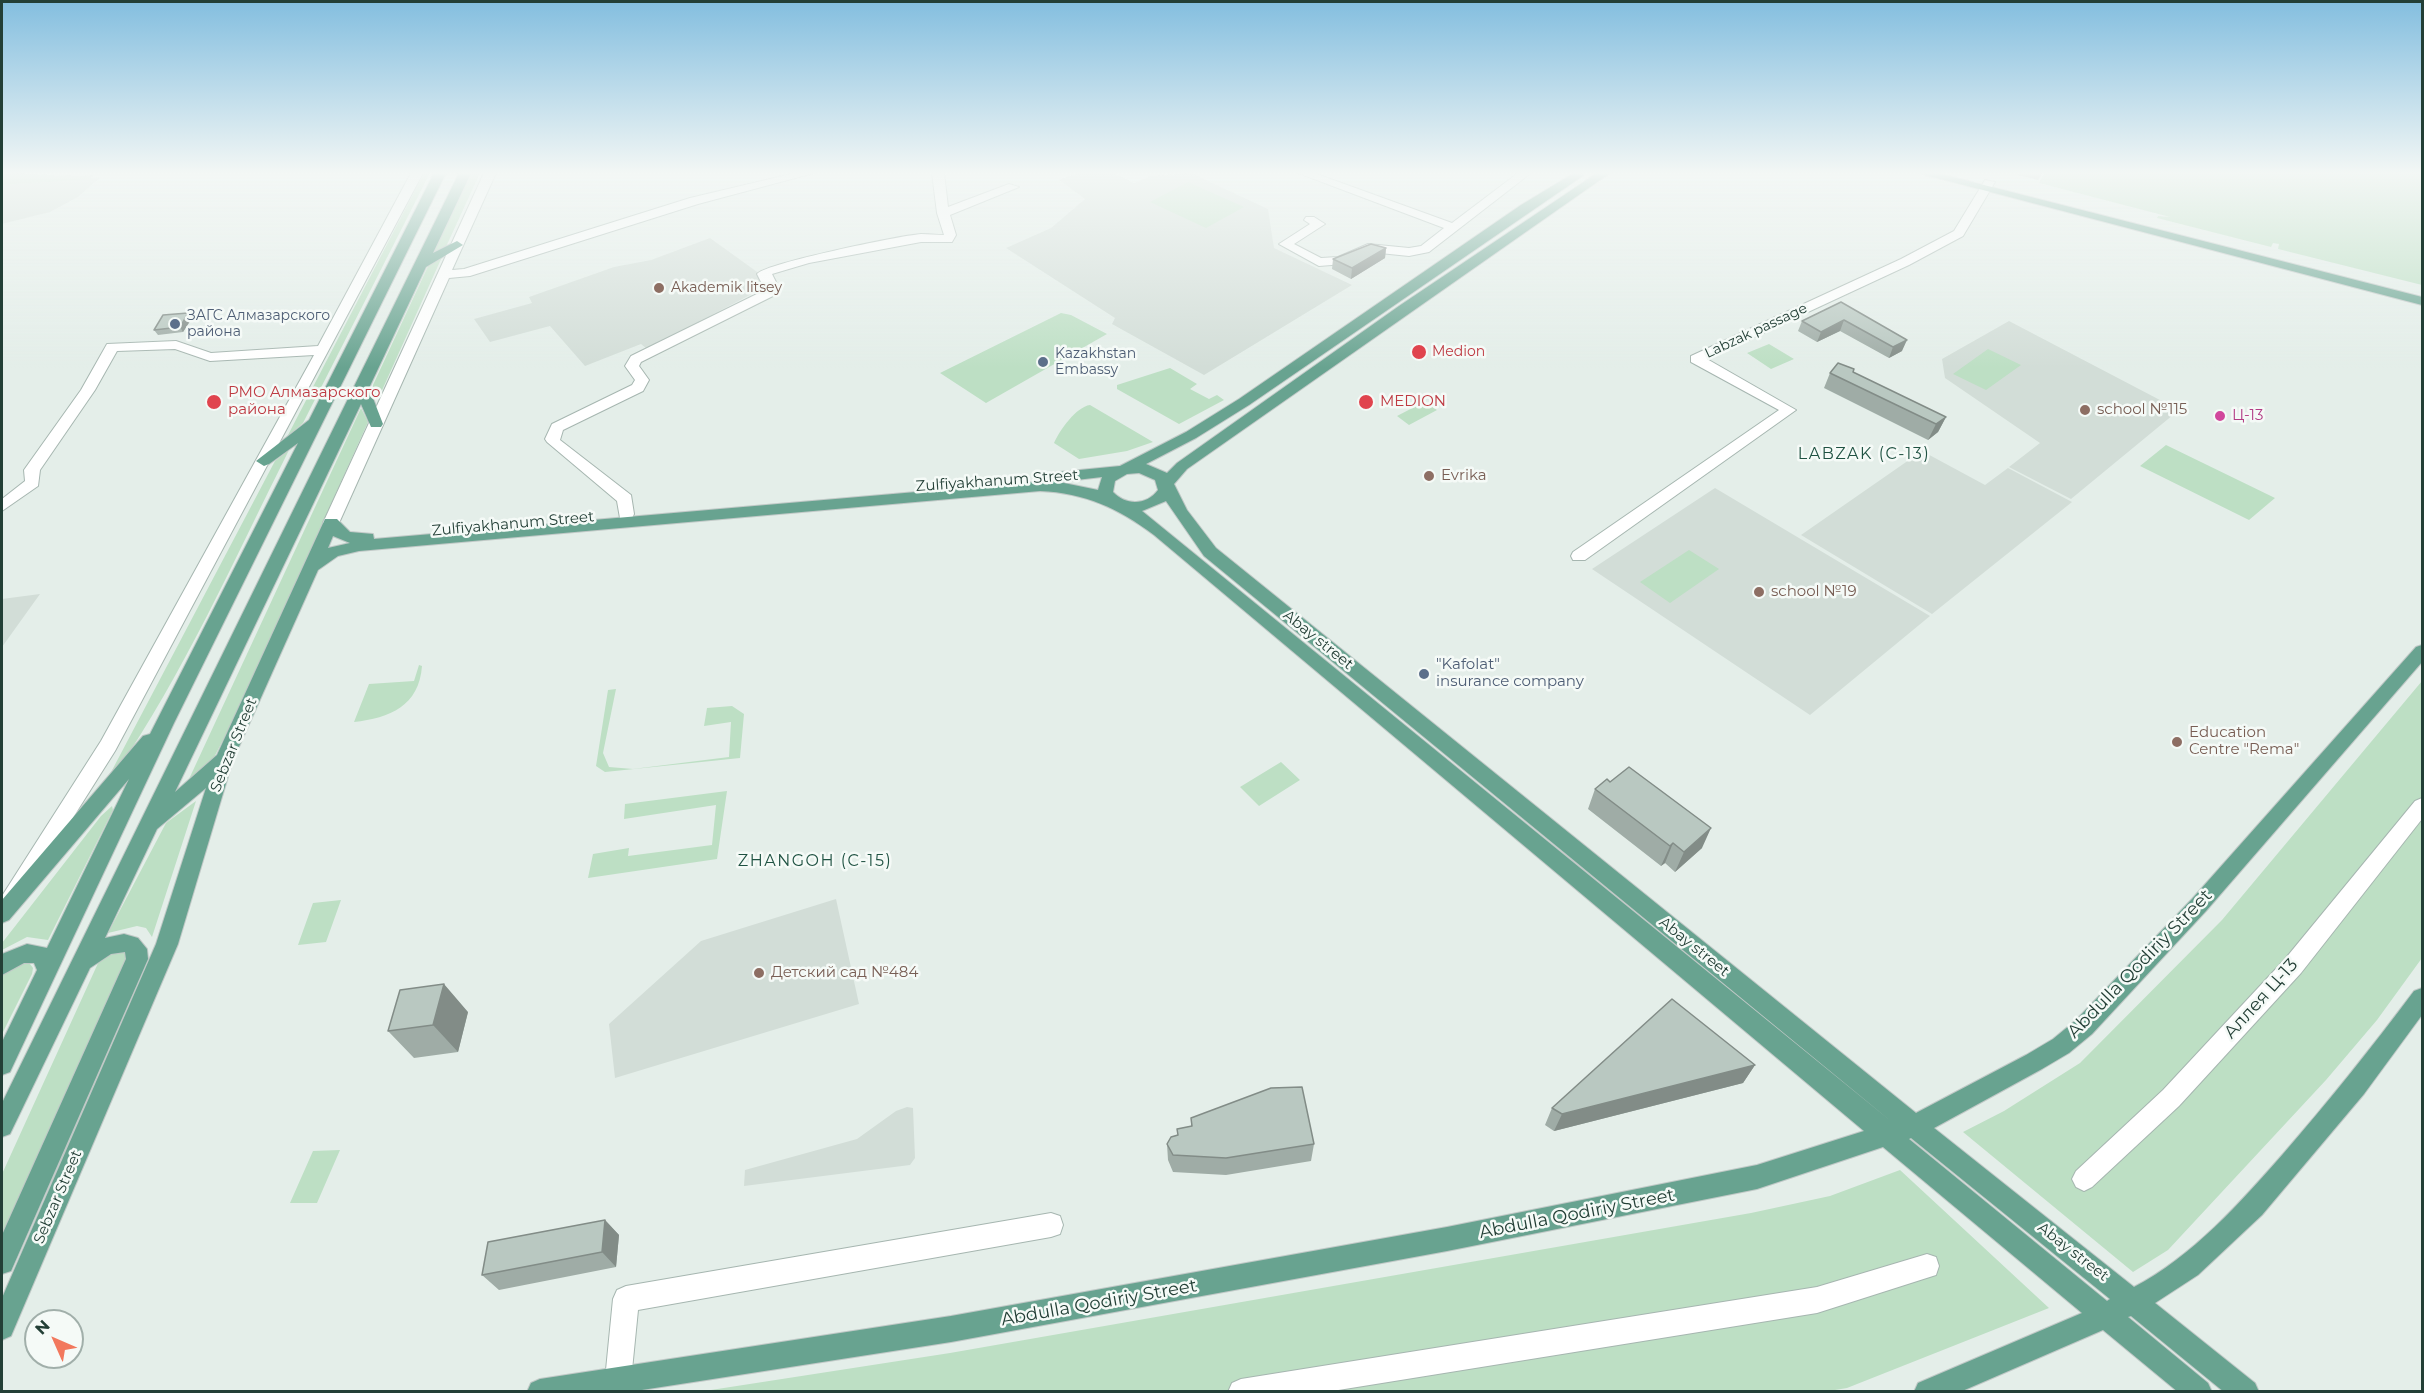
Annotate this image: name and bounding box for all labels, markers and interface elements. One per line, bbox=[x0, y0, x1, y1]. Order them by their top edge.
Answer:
place label: Akademik litsey bbox=[671, 280, 782, 296]
marker: Akademik litsey bbox=[652, 281, 666, 295]
street label: Labzak passage bbox=[1702, 300, 1810, 362]
place label: ЗАГС Алмазарского района bbox=[187, 308, 330, 340]
marker: ЗАГС Алмазарского района bbox=[168, 317, 182, 331]
marker: Medion bbox=[1410, 343, 1428, 361]
place label: Medion bbox=[1432, 344, 1485, 360]
place label: Kazakhstan Embassy bbox=[1055, 346, 1136, 378]
marker: Kazakhstan Embassy bbox=[1036, 355, 1050, 369]
place label: РМО Алмазарского района bbox=[228, 384, 381, 419]
marker: РМО Алмазарского района bbox=[205, 393, 223, 411]
marker: MEDION bbox=[1357, 393, 1375, 411]
place label: MEDION bbox=[1380, 393, 1446, 411]
place label: school №115 bbox=[2097, 401, 2187, 419]
marker: school №115 bbox=[2078, 403, 2092, 417]
place label: Ц-13 bbox=[2232, 407, 2263, 425]
marker: Ц-13 bbox=[2213, 409, 2227, 423]
district label: LABZAK (C-13) bbox=[1798, 444, 1930, 464]
street label: Zulfiyakhanum Street bbox=[915, 466, 1079, 496]
place label: Evrika bbox=[1441, 467, 1487, 485]
marker: Evrika bbox=[1422, 469, 1436, 483]
street label: Zulfiyakhanum Street bbox=[431, 508, 595, 540]
place label: school №19 bbox=[1771, 583, 1857, 601]
marker: school №19 bbox=[1752, 585, 1766, 599]
street label: Abay street bbox=[1279, 606, 1357, 674]
place label: "Kafolat" insurance company bbox=[1436, 656, 1584, 691]
marker: "Kafolat" insurance company bbox=[1417, 667, 1431, 681]
street label: Sebzar Street bbox=[207, 695, 261, 795]
place label: Education Centre "Rema" bbox=[2189, 724, 2299, 759]
marker: Education Centre "Rema" bbox=[2170, 735, 2184, 749]
district label: ZHANGOH (C-15) bbox=[738, 851, 892, 871]
street label: Abdulla Qodiriy Street bbox=[2063, 885, 2217, 1043]
street label: Abay street bbox=[1655, 913, 1733, 981]
street label: Аллея Ц-13 bbox=[2219, 955, 2303, 1043]
place label: Детский сад №484 bbox=[771, 964, 918, 982]
marker: Детский сад №484 bbox=[752, 966, 766, 980]
street label: Sebzar Street bbox=[30, 1147, 86, 1247]
street label: Abdulla Qodiriy Street bbox=[1477, 1184, 1677, 1244]
street label: Abay street bbox=[2034, 1219, 2112, 1285]
street label: Abdulla Qodiriy Street bbox=[999, 1275, 1199, 1331]
north arrow bbox=[24, 1309, 84, 1369]
text: N bbox=[31, 1316, 54, 1339]

